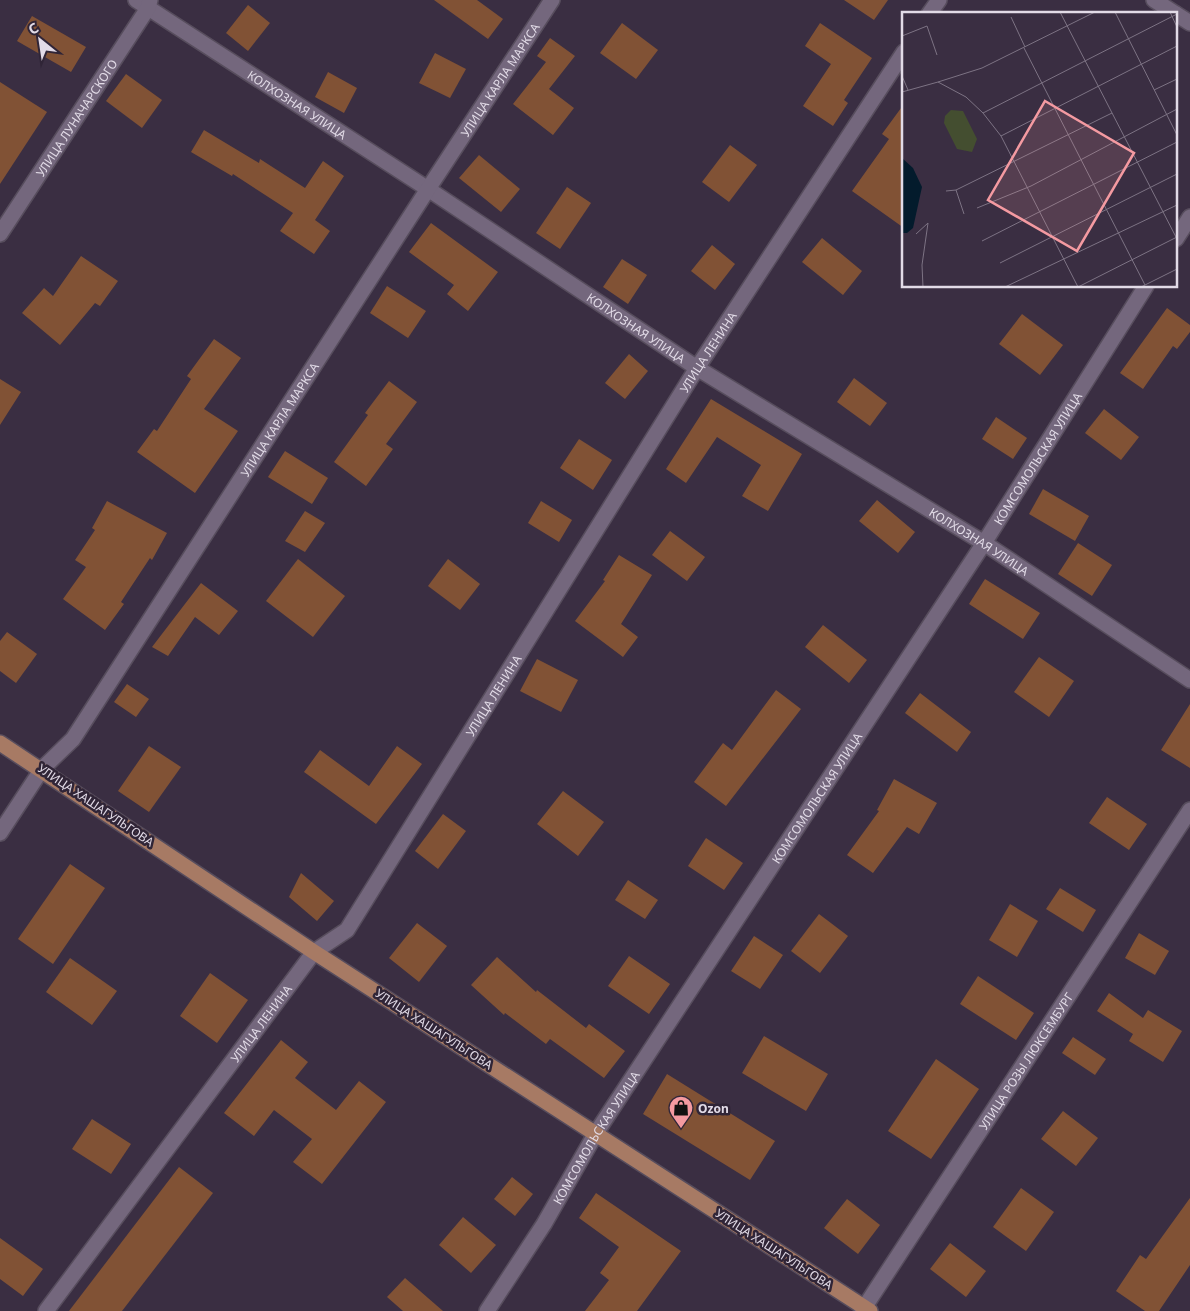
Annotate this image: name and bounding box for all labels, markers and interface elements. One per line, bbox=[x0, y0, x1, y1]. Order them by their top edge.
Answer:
inset map bbox=[902, 12, 1178, 288]
north arrow bbox=[15, 15, 65, 65]
text: С bbox=[25, 18, 42, 39]
street label: УЛИЦА КАРЛА МАРКСА bbox=[456, 19, 543, 140]
street label: УЛИЦА ЛУНАЧАРСКОГО bbox=[31, 56, 121, 180]
street label: КОЛХОЗНАЯ УЛИЦА bbox=[244, 66, 350, 143]
street label: КОЛХОЗНАЯ УЛИЦА bbox=[584, 289, 689, 367]
street label: УЛИЦА ЛЕНИНА bbox=[675, 308, 740, 396]
street label: УЛИЦА КАРЛА МАРКСА bbox=[236, 359, 323, 480]
street label: КОМСОМОЛЬСКАЯ УЛИЦА bbox=[989, 389, 1086, 528]
street label: КОЛХОЗНАЯ УЛИЦА bbox=[926, 503, 1033, 579]
street label: УЛИЦА ЛЕНИНА bbox=[461, 651, 525, 739]
street label: КОМСОМОЛЬСКАЯ УЛИЦА bbox=[767, 729, 866, 867]
street label: УЛИЦА ХАШАГУЛЬГОВА bbox=[35, 760, 158, 850]
street label: УЛИЦА ЛЕНИНА bbox=[226, 981, 296, 1066]
street label: УЛИЦА ХАШАГУЛЬГОВА bbox=[372, 985, 496, 1074]
street label: УЛИЦА РОЗЫ ЛЮКСЕМБУРГ bbox=[975, 989, 1077, 1133]
street label: КОМСОМОЛЬСКАЯ УЛИЦА bbox=[549, 1067, 643, 1207]
shop icon: Ozon bbox=[668, 1095, 694, 1129]
place label: Ozon bbox=[698, 1100, 729, 1117]
street label: УЛИЦА ХАШАГУЛЬГОВА bbox=[712, 1205, 836, 1294]

